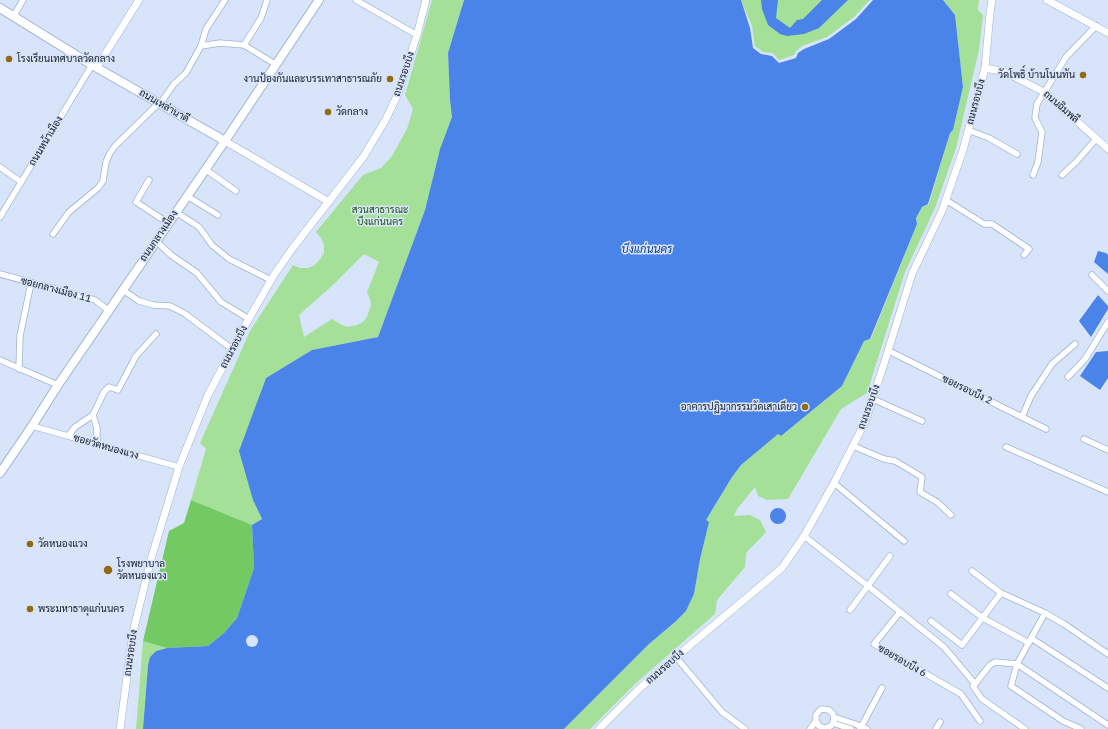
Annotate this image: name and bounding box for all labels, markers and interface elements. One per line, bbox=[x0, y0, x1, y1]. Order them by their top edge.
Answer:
street label: ถนนรอบบึง bbox=[391, 50, 417, 98]
place label: โรงเรียนเทศบาลวัดกลาง bbox=[17, 53, 115, 65]
marker: โรงเรียนเทศบาลวัดกลาง bbox=[4, 54, 14, 64]
place label: วัดโพธิ์ บ้านโนนทัน bbox=[998, 69, 1075, 81]
marker: วัดโพธิ์ บ้านโนนทัน bbox=[1078, 70, 1088, 80]
place label: งานป้องกันและบรรเทาสาธารณภัย bbox=[244, 73, 382, 85]
marker: งานป้องกันและบรรเทาสาธารณภัย bbox=[385, 74, 395, 84]
street label: ถนนรอบบึง bbox=[964, 78, 988, 126]
street label: ถนนเหล่านาดี bbox=[137, 87, 191, 125]
street label: ถนนฉิมพลี bbox=[1041, 88, 1081, 126]
place label: วัดกลาง bbox=[336, 106, 368, 118]
marker: วัดกลาง bbox=[323, 107, 333, 117]
street label: ถนนหน้าเมือง bbox=[26, 114, 66, 168]
park label: สวนสาธารณะ บึงแก่นนคร bbox=[352, 204, 408, 228]
street label: ถนนกลางเมือง bbox=[137, 208, 181, 264]
water label: บึงแก่นนคร bbox=[622, 243, 672, 257]
street label: ซอยกลางเมือง 11 bbox=[19, 275, 93, 305]
street label: ถนนรอบบึง bbox=[218, 324, 250, 370]
street label: ซอยรอบบึง 2 bbox=[940, 373, 994, 407]
street label: ถนนรอบบึง bbox=[855, 383, 883, 431]
place label: อาคารปฏิมากรรมวัดเสาเดียว bbox=[681, 401, 797, 413]
marker: อาคารปฏิมากรรมวัดเสาเดียว bbox=[800, 402, 810, 412]
street label: ซอยวัดหนองแวง bbox=[72, 432, 140, 462]
place label: วัดหนองแวง bbox=[38, 538, 88, 550]
marker: วัดหนองแวง bbox=[25, 539, 35, 549]
place label: โรงพยาบาล วัดหนองแวง bbox=[117, 558, 167, 582]
marker: โรงพยาบาล วัดหนองแวง bbox=[102, 564, 114, 576]
place label: พระมหาธาตุแก่นนคร bbox=[38, 603, 124, 615]
marker: พระมหาธาตุแก่นนคร bbox=[25, 604, 35, 614]
street label: ถนนรอบบึง bbox=[122, 629, 140, 677]
street label: ซอยรอบบึง 6 bbox=[876, 642, 928, 680]
street label: ถนนรอบบึง bbox=[643, 647, 687, 687]

